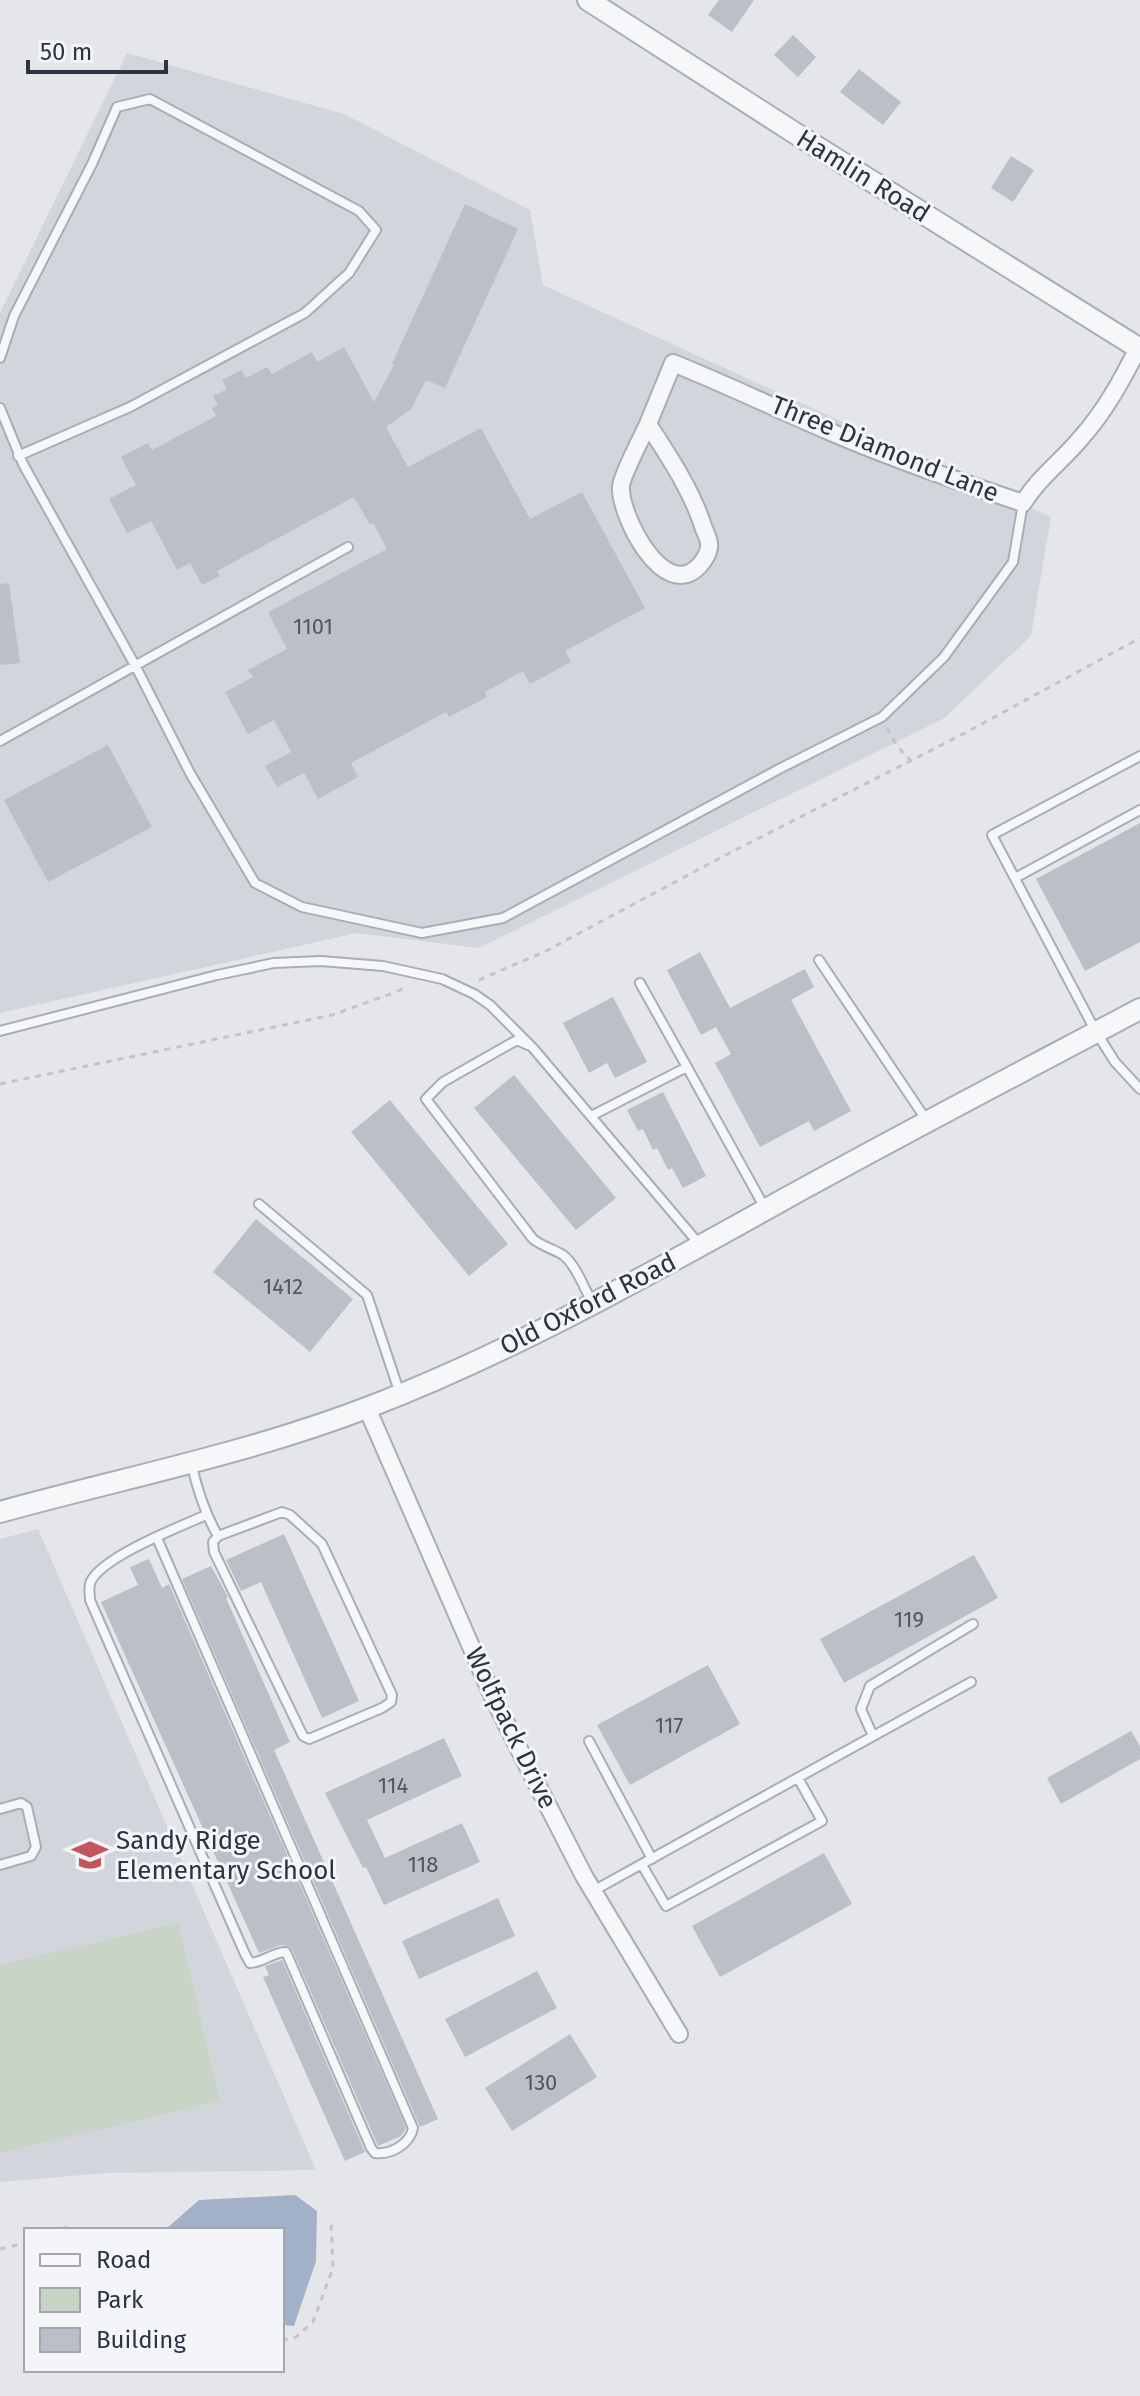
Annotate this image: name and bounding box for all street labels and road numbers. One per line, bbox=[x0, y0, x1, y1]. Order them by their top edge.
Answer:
street label: Hamlin Road bbox=[791, 123, 935, 229]
street label: Three Diamond Lane bbox=[767, 389, 1003, 509]
street label: Old Oxford Road bbox=[495, 1246, 681, 1362]
street label: Wolfpack Drive bbox=[459, 1642, 563, 1814]

